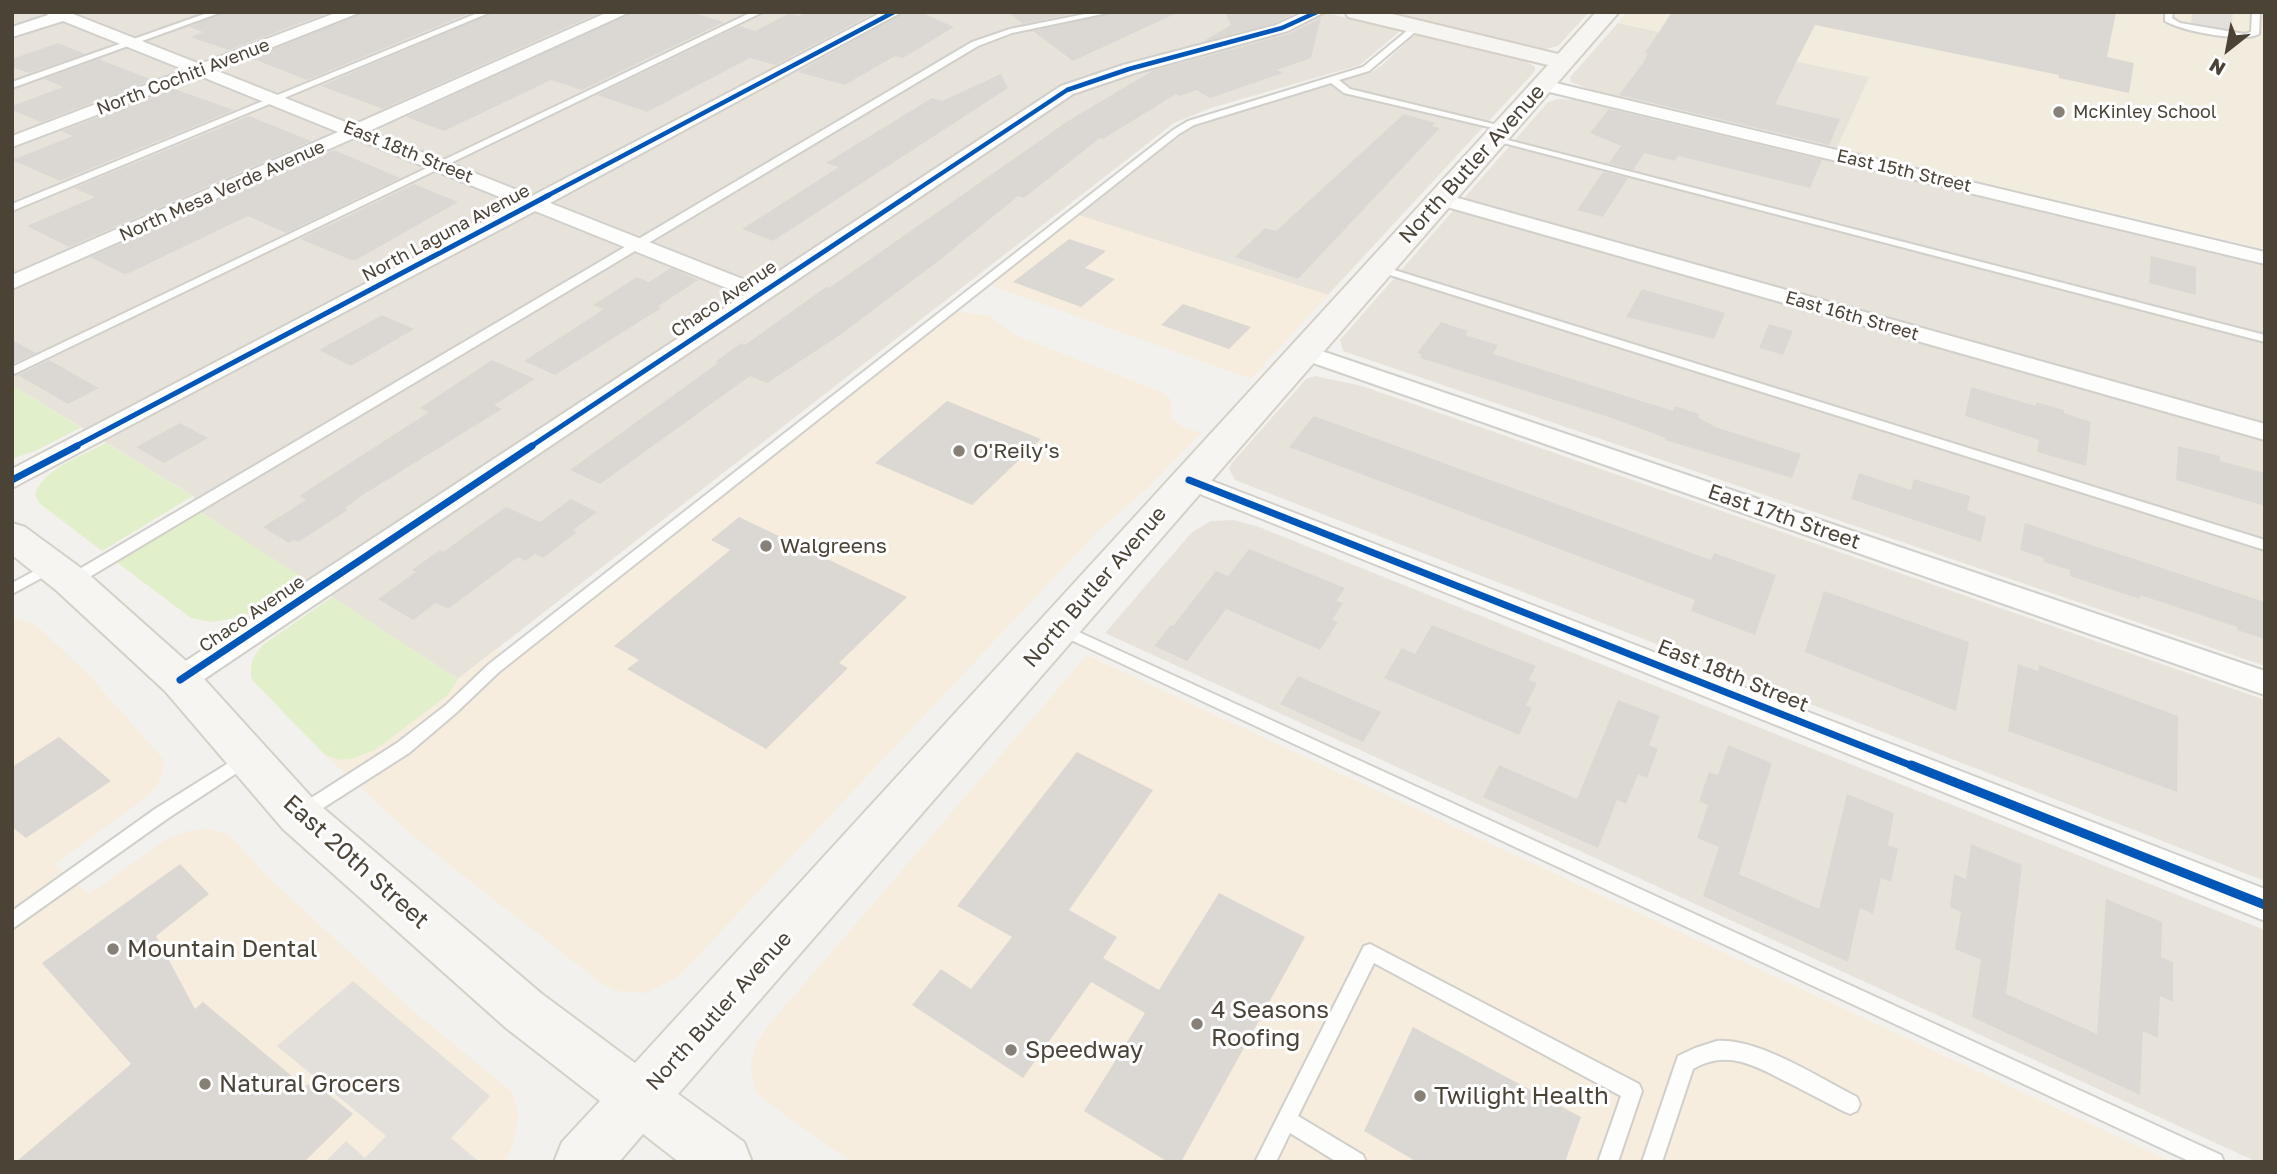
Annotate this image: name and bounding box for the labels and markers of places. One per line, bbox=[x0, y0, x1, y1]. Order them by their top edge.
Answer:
place label: McKinley School bbox=[2073, 101, 2217, 123]
marker: McKinley School bbox=[2051, 104, 2067, 120]
place label: O'Reily's bbox=[973, 438, 1060, 464]
marker: O'Reily's bbox=[951, 443, 967, 459]
place label: Walgreens bbox=[780, 533, 887, 559]
marker: Walgreens bbox=[758, 538, 774, 554]
place label: Mountain Dental bbox=[127, 935, 318, 963]
marker: Mountain Dental bbox=[105, 941, 121, 957]
place label: 4 Seasons Roofing bbox=[1211, 996, 1329, 1052]
marker: 4 Seasons Roofing bbox=[1189, 1016, 1205, 1032]
place label: Speedway bbox=[1025, 1036, 1143, 1064]
marker: Speedway bbox=[1003, 1042, 1019, 1058]
place label: Natural Grocers bbox=[219, 1070, 401, 1098]
marker: Natural Grocers bbox=[197, 1076, 213, 1092]
place label: Twilight Health bbox=[1434, 1082, 1609, 1110]
marker: Twilight Health bbox=[1412, 1088, 1428, 1104]

